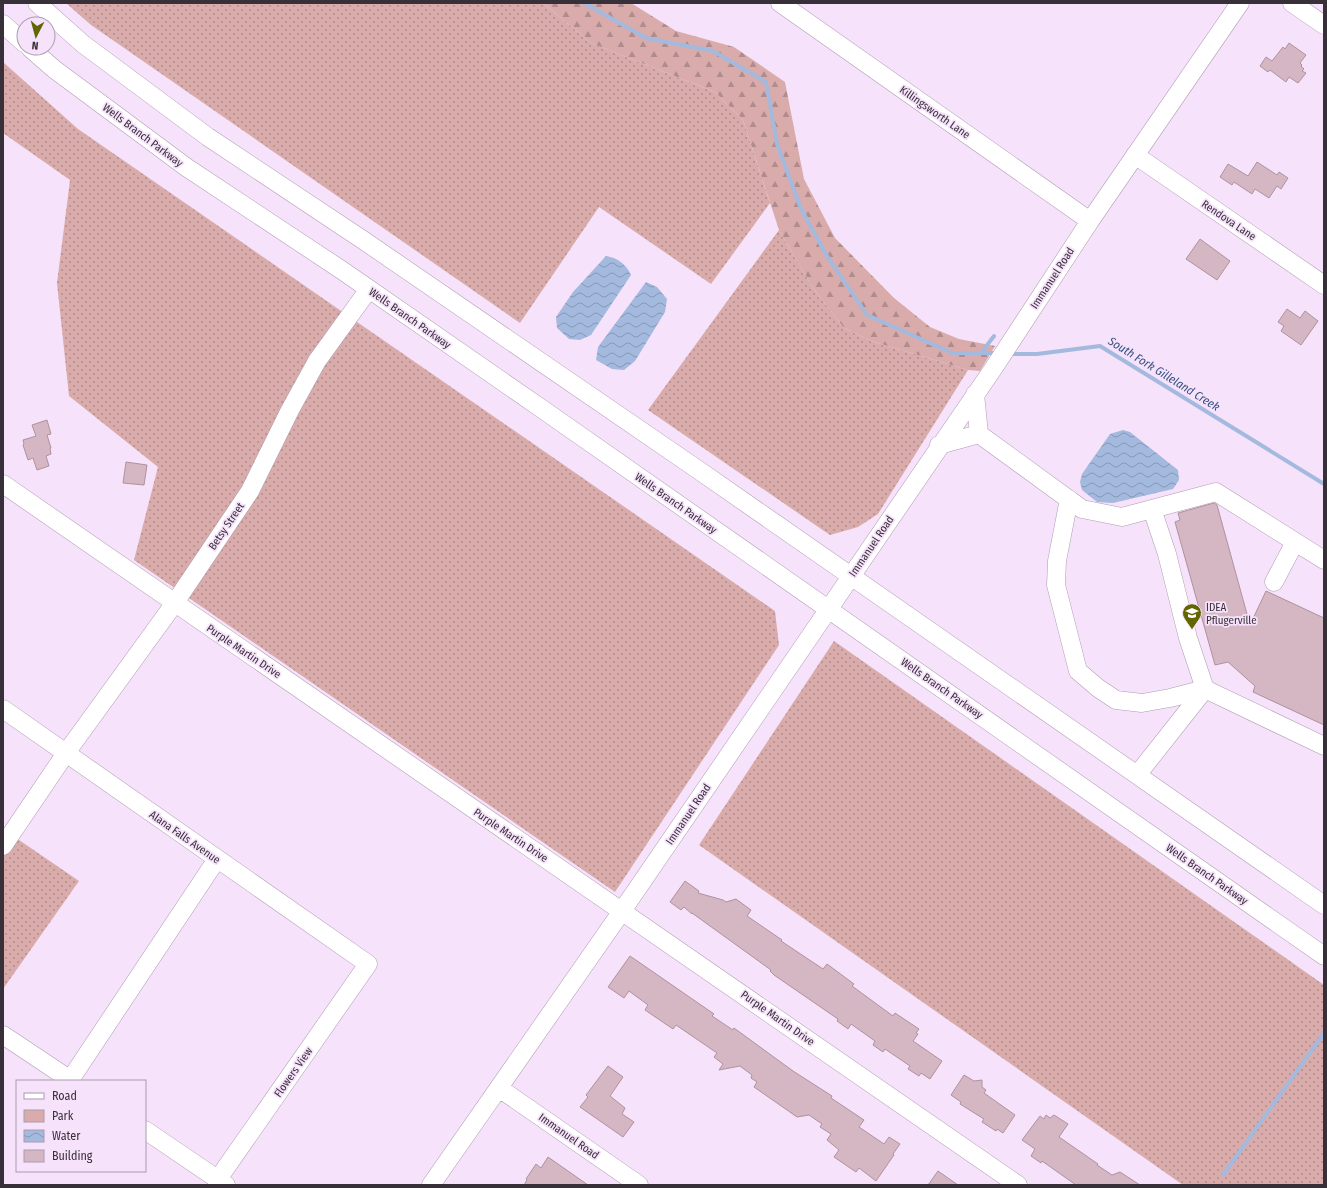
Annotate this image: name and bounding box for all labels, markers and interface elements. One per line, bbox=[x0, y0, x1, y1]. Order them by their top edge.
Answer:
north arrow bbox=[16, 16, 56, 56]
text: N bbox=[31, 39, 39, 52]
street label: Killingsworth Lane bbox=[897, 83, 972, 142]
street label: Wells Branch Parkway bbox=[100, 101, 185, 170]
street label: Rendova Lane bbox=[1199, 197, 1258, 243]
street label: Immanuel Road bbox=[1028, 245, 1077, 311]
street label: Wells Branch Parkway bbox=[366, 285, 453, 352]
water label: South Fork Gilleland Creek bbox=[1105, 333, 1222, 414]
street label: Wells Branch Parkway bbox=[632, 470, 719, 537]
street label: Betsy Street bbox=[206, 500, 247, 552]
street label: Immanuel Road bbox=[846, 513, 897, 579]
place label: IDEA Pflugerville bbox=[1206, 601, 1257, 627]
school or university icon: IDEA Pflugerville bbox=[1181, 602, 1203, 630]
street label: Purple Martin Drive bbox=[204, 622, 283, 681]
street label: Wells Branch Parkway bbox=[898, 655, 985, 722]
street label: Immanuel Road bbox=[663, 781, 714, 847]
street label: Purple Martin Drive bbox=[471, 806, 550, 865]
street label: Alana Falls Avenue bbox=[147, 808, 223, 867]
street label: Wells Branch Parkway bbox=[1163, 841, 1250, 908]
street label: Purple Martin Drive bbox=[738, 988, 817, 1049]
street label: Flowers View bbox=[271, 1045, 315, 1100]
legend bbox=[16, 1080, 146, 1172]
text: Road bbox=[52, 1089, 77, 1103]
text: Park bbox=[52, 1109, 74, 1123]
street label: Immanuel Road bbox=[536, 1111, 601, 1162]
text: Water bbox=[52, 1129, 81, 1143]
text: Building bbox=[52, 1149, 93, 1163]

